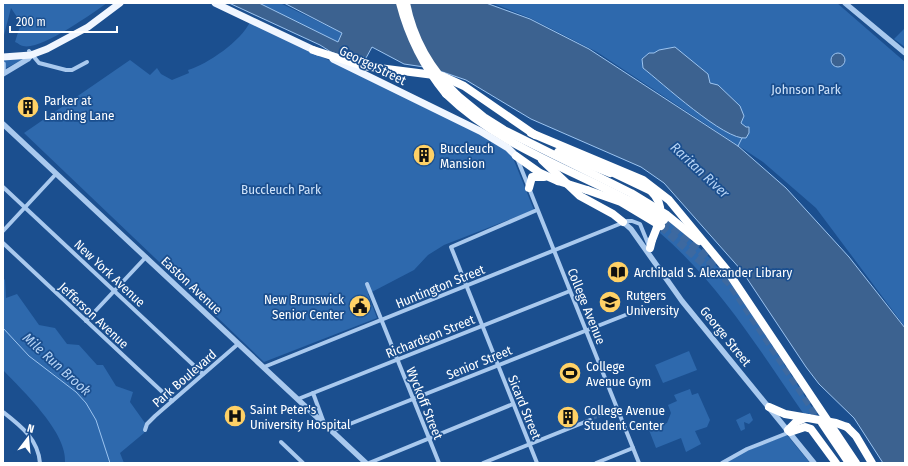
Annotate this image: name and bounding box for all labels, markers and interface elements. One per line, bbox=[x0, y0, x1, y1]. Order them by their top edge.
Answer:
scale bar bbox=[10, 8, 117, 34]
text: 200 m bbox=[16, 15, 46, 29]
street label: George Street bbox=[337, 43, 409, 88]
park label: Johnson Park bbox=[771, 82, 842, 97]
place label: Parker at Landing Lane bbox=[44, 93, 114, 123]
building icon: Parker at Landing Lane bbox=[15, 94, 41, 120]
water label: Raritan River bbox=[667, 139, 733, 203]
place label: Buccleuch Mansion bbox=[440, 141, 494, 171]
building icon: Buccleuch Mansion bbox=[411, 142, 437, 168]
park label: Buccleuch Park bbox=[241, 182, 322, 197]
street label: New York Avenue bbox=[71, 237, 148, 310]
street label: Easton Avenue bbox=[158, 253, 225, 317]
library icon: Archibald S. Alexander Library bbox=[605, 259, 631, 285]
street label: Huntington Street bbox=[393, 261, 488, 311]
place label: Archibald S. Alexander Library bbox=[634, 265, 793, 280]
street label: College Avenue bbox=[564, 266, 609, 346]
street label: Jefferson Avenue bbox=[56, 279, 132, 352]
place label: Rutgers University bbox=[626, 288, 679, 318]
school or university icon: Rutgers University bbox=[597, 289, 623, 315]
place label: New Brunswick Senior Center bbox=[264, 292, 345, 322]
public building icon: New Brunswick Senior Center bbox=[347, 293, 373, 319]
street label: George Street bbox=[697, 303, 755, 370]
street label: Richardson Street bbox=[384, 312, 478, 361]
water label: Mile Run Brook bbox=[19, 329, 94, 399]
street label: Senior Street bbox=[444, 342, 515, 382]
street label: Park Boulevard bbox=[149, 347, 219, 410]
place label: College Avenue Gym bbox=[586, 359, 651, 389]
sports icon: College Avenue Gym bbox=[557, 360, 583, 386]
street label: Wyckoff Street bbox=[403, 365, 446, 442]
street label: Sicard Street bbox=[505, 373, 544, 442]
place label: Saint Peter's University Hospital bbox=[250, 402, 351, 432]
hospital icon: Saint Peter's University Hospital bbox=[222, 403, 248, 429]
place label: College Avenue Student Center bbox=[584, 403, 665, 433]
building icon: College Avenue Student Center bbox=[555, 404, 581, 430]
north arrow bbox=[8, 418, 48, 458]
text: N bbox=[26, 422, 36, 436]

